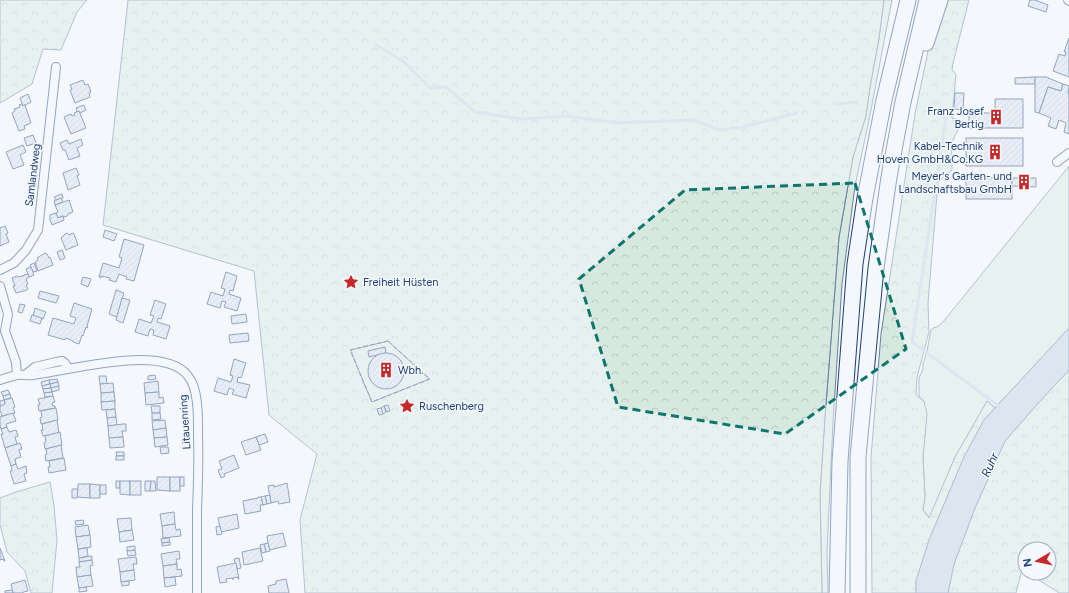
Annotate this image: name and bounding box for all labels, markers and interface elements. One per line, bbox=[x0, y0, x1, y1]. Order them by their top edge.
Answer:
place label: Franz Josef Bertig bbox=[927, 105, 985, 131]
building icon: Franz Josef Bertig bbox=[987, 108, 1005, 126]
place label: Kabel-Technik Hoven GmbH&Co.KG bbox=[877, 140, 984, 166]
street label: Samlandweg bbox=[23, 143, 43, 207]
building icon: Kabel-Technik Hoven GmbH&Co.KG bbox=[986, 143, 1004, 161]
place label: Meyer's Garten- und Landschaftsbau GmbH bbox=[899, 170, 1012, 196]
building icon: Meyer's Garten- und Landschaftsbau GmbH bbox=[1015, 173, 1033, 191]
place icon: Freiheit Hüsten bbox=[342, 273, 360, 291]
place label: Freiheit Hüsten bbox=[363, 276, 439, 289]
building icon: Wbh. bbox=[377, 361, 395, 379]
place label: Wbh. bbox=[398, 364, 423, 377]
street label: Litauenring bbox=[177, 394, 193, 450]
place icon: Ruschenberg bbox=[398, 397, 416, 415]
place label: Ruschenberg bbox=[419, 400, 484, 413]
water label: Ruhr bbox=[979, 450, 1002, 479]
north arrow bbox=[1017, 541, 1057, 581]
text: N bbox=[1021, 557, 1035, 568]

